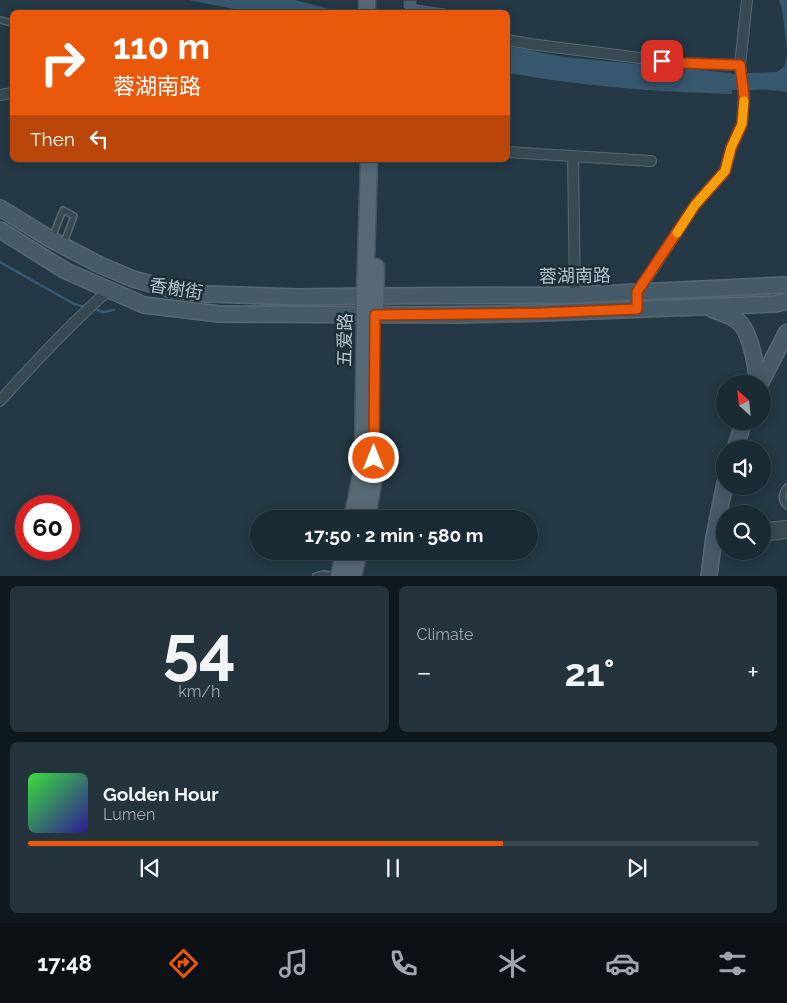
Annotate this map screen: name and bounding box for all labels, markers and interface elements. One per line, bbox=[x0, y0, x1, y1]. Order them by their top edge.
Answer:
text: 110 m bbox=[113, 26, 210, 67]
icon: right bbox=[30, 30, 95, 95]
pin bbox=[641, 40, 683, 82]
icon: arrive bbox=[648, 47, 676, 75]
text: 蓉湖南路 bbox=[113, 73, 201, 99]
icon: left bbox=[85, 125, 113, 153]
text: Then bbox=[30, 128, 75, 150]
street label: 蓉湖南路 bbox=[539, 264, 611, 287]
street label: 香榭街 bbox=[148, 274, 204, 303]
street label: 五爱路 bbox=[334, 313, 355, 367]
north arrow bbox=[716, 375, 771, 430]
map controls bbox=[716, 375, 771, 560]
position arrow bbox=[347, 431, 399, 483]
button: sound bbox=[716, 440, 771, 495]
speed limit sign: 60 bbox=[15, 495, 80, 560]
button: search bbox=[716, 505, 771, 560]
text: 17:50 · 2 min · 580 m bbox=[305, 524, 483, 546]
text: 54 bbox=[163, 611, 236, 687]
text: Climate bbox=[417, 625, 473, 644]
text: 21° bbox=[564, 650, 615, 695]
text: − bbox=[417, 656, 432, 689]
text: + bbox=[747, 656, 759, 689]
text: km/h bbox=[178, 682, 220, 701]
text: Golden Hour bbox=[103, 783, 219, 805]
text: Lumen bbox=[103, 805, 155, 824]
icon: previous bbox=[136, 854, 164, 882]
icon: pause bbox=[379, 854, 407, 882]
icon: next bbox=[623, 854, 651, 882]
icon: directions bbox=[166, 946, 201, 981]
icon: music bbox=[276, 946, 311, 981]
icon: phone bbox=[386, 946, 421, 981]
icon: climate bbox=[495, 946, 530, 981]
icon: car bbox=[605, 946, 640, 981]
icon: filters bbox=[715, 946, 750, 981]
text: 17:48 bbox=[37, 950, 92, 976]

